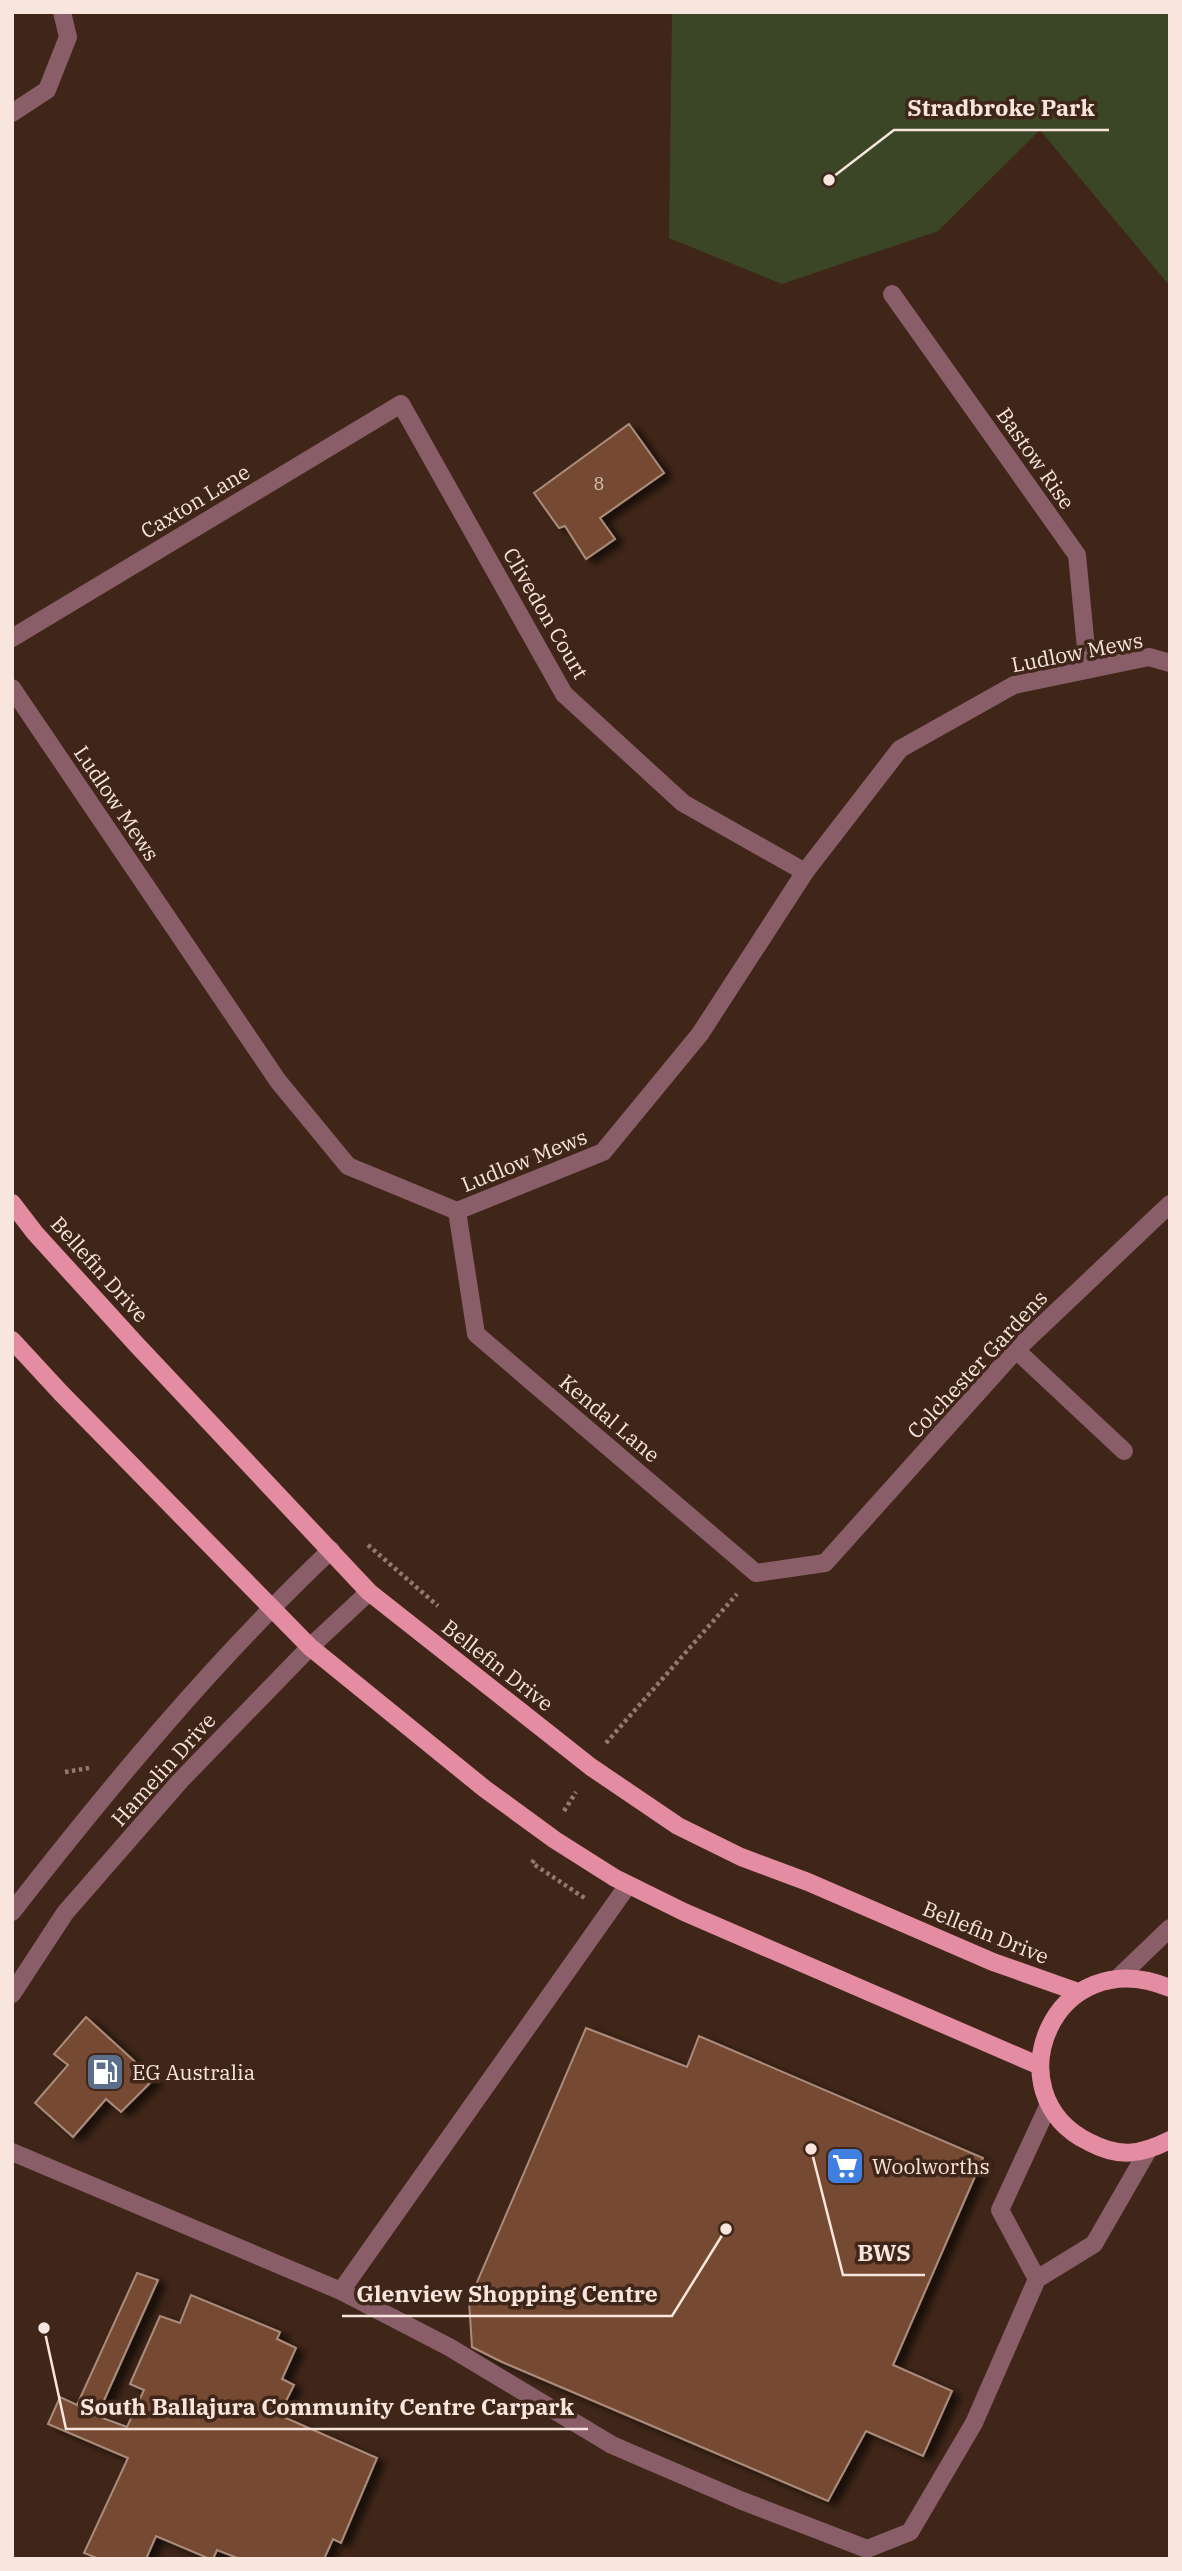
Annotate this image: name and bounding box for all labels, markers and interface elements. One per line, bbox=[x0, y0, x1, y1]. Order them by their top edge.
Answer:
callout: Stradbroke Park bbox=[894, 86, 1109, 130]
text: Stradbroke Park bbox=[907, 92, 1095, 122]
street label: Bastow Rise bbox=[991, 402, 1081, 514]
street label: Caxton Lane bbox=[135, 457, 255, 545]
house number: 8 bbox=[594, 472, 604, 495]
street label: Clivedon Court bbox=[497, 542, 595, 684]
street label: Ludlow Mews bbox=[1009, 626, 1145, 678]
street label: Ludlow Mews bbox=[68, 740, 166, 866]
street label: Ludlow Mews bbox=[457, 1122, 591, 1198]
street label: Bellefin Drive bbox=[45, 1210, 155, 1328]
street label: Colchester Gardens bbox=[901, 1284, 1053, 1444]
street label: Kendal Lane bbox=[554, 1368, 666, 1468]
street label: Bellefin Drive bbox=[437, 1613, 559, 1717]
street label: Hamelin Drive bbox=[105, 1706, 221, 1832]
street label: Bellefin Drive bbox=[919, 1894, 1053, 1970]
fuel station icon: EG Australia bbox=[84, 2051, 126, 2093]
place label: EG Australia bbox=[132, 2058, 255, 2086]
supermarket icon: Woolworths bbox=[824, 2145, 866, 2187]
place label: Woolworths bbox=[872, 2152, 990, 2180]
callout: BWS bbox=[843, 2231, 925, 2275]
text: BWS bbox=[857, 2237, 911, 2267]
callout: Glenview Shopping Centre bbox=[342, 2272, 672, 2316]
text: Glenview Shopping Centre bbox=[356, 2278, 658, 2308]
callout: South Ballajura Community Centre Carpark bbox=[66, 2385, 588, 2429]
text: South Ballajura Community Centre Carpark bbox=[80, 2391, 575, 2421]

